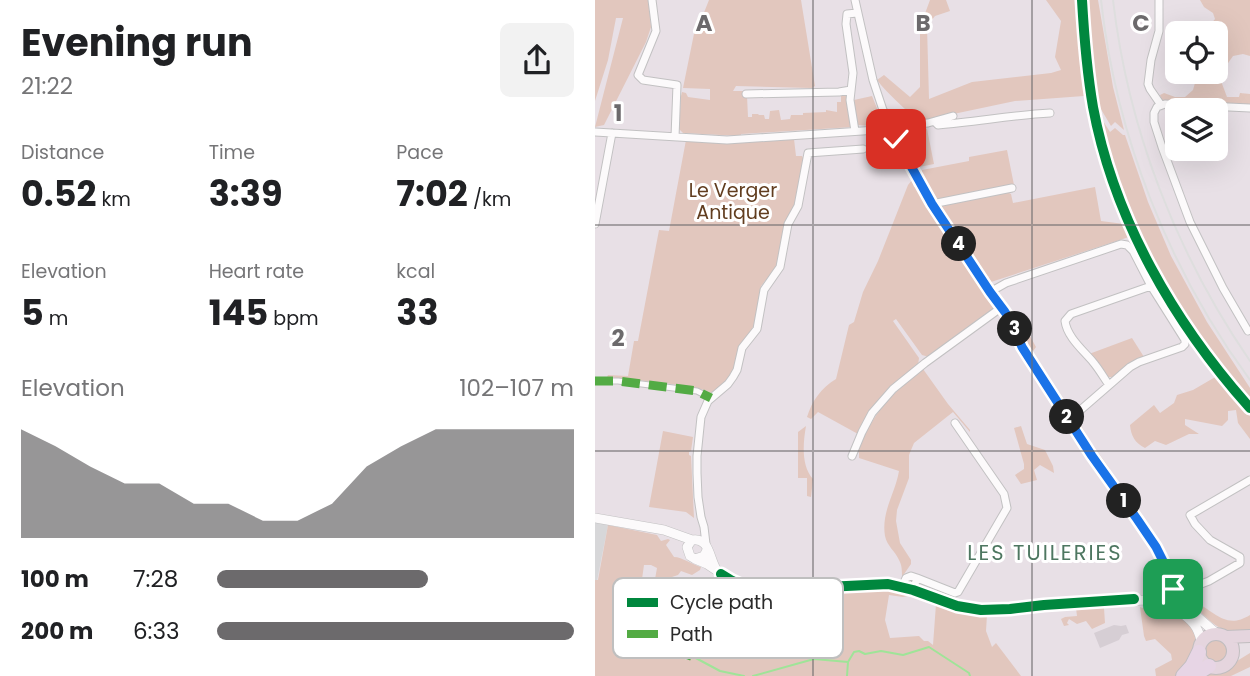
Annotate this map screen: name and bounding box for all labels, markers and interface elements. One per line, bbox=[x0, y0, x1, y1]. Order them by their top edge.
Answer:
text: A bbox=[696, 7, 713, 39]
text: B bbox=[915, 7, 931, 39]
text: C bbox=[1132, 7, 1150, 39]
text: Evening run bbox=[21, 16, 253, 69]
map controls bbox=[1165, 21, 1228, 161]
button: locate bbox=[1165, 21, 1228, 84]
button: share bbox=[500, 23, 574, 97]
text: 21:22 bbox=[21, 70, 73, 102]
text: 1 bbox=[614, 97, 622, 129]
button: layers bbox=[1165, 98, 1228, 161]
pin bbox=[866, 109, 926, 169]
icon: check bbox=[877, 120, 915, 158]
text: Distance bbox=[21, 139, 104, 166]
text: Time bbox=[209, 139, 255, 166]
text: Pace bbox=[396, 139, 444, 166]
text: 0.52 bbox=[21, 169, 96, 218]
text: 3:39 bbox=[209, 169, 282, 218]
text: 7:02 bbox=[396, 169, 468, 218]
park label: Le Verger Antique bbox=[689, 177, 777, 226]
text: km bbox=[96, 186, 131, 213]
text: /km bbox=[468, 186, 511, 213]
pin: 4 bbox=[941, 226, 977, 262]
text: 4 bbox=[952, 230, 965, 257]
text: Elevation bbox=[21, 258, 107, 285]
text: Heart rate bbox=[209, 258, 304, 285]
text: kcal bbox=[396, 258, 435, 285]
text: 5 bbox=[21, 288, 44, 337]
text: 145 bbox=[209, 288, 268, 337]
text: 33 bbox=[396, 288, 439, 337]
text: m bbox=[44, 305, 68, 332]
text: bpm bbox=[268, 305, 319, 332]
pin: 3 bbox=[997, 312, 1033, 346]
text: 3 bbox=[1009, 315, 1020, 342]
text: 2 bbox=[611, 322, 625, 354]
text: Elevation bbox=[21, 372, 125, 404]
text: 102–107 m bbox=[459, 372, 574, 404]
pin: 2 bbox=[1049, 400, 1085, 434]
text: 2 bbox=[1061, 403, 1072, 430]
pin: 1 bbox=[1107, 484, 1141, 518]
text: 1 bbox=[1120, 487, 1127, 514]
district label: LES TUILERIES bbox=[967, 538, 1123, 567]
pin bbox=[1143, 559, 1203, 619]
text: 100 m bbox=[21, 563, 89, 595]
text: 7:28 bbox=[133, 563, 178, 595]
icon: arrive bbox=[1154, 570, 1192, 608]
legend bbox=[613, 578, 843, 658]
text: Cycle path bbox=[670, 589, 773, 616]
text: 200 m bbox=[21, 615, 93, 647]
text: 6:33 bbox=[133, 615, 180, 647]
text: Path bbox=[670, 621, 713, 648]

